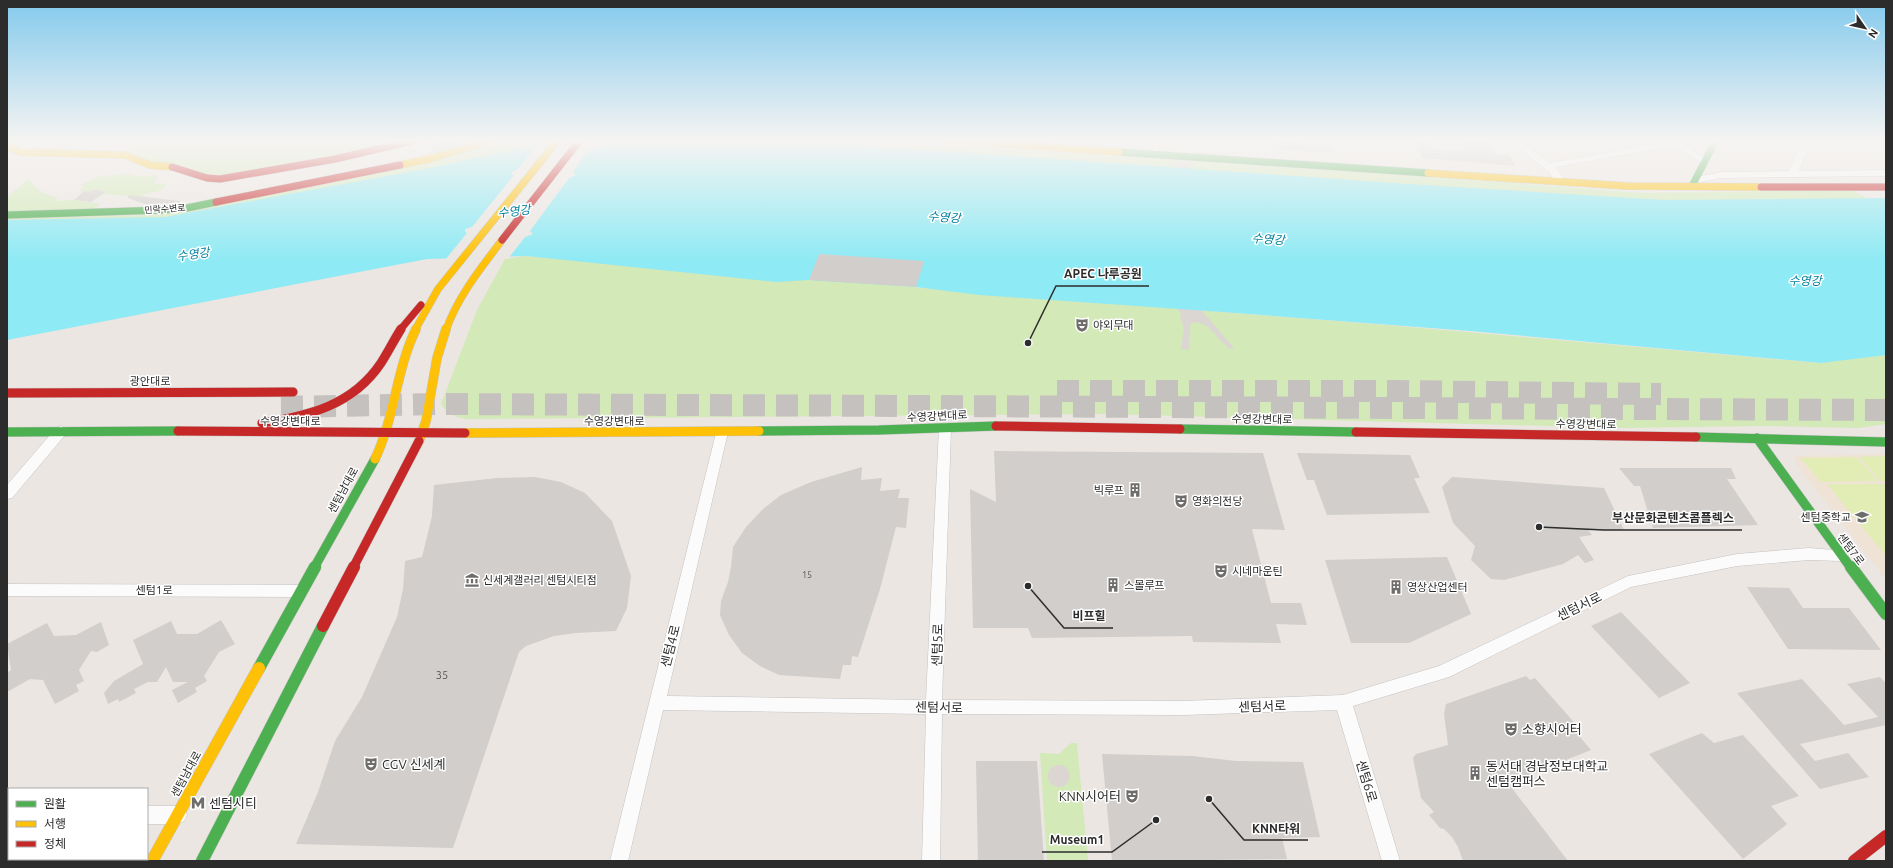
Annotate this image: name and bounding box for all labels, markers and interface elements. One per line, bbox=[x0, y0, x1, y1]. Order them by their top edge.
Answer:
north arrow bbox=[1845, 8, 1885, 48]
text: N bbox=[1866, 27, 1881, 40]
water label: 수영강 bbox=[497, 202, 533, 219]
street label: 민락수변로 bbox=[144, 203, 186, 215]
water label: 수영강 bbox=[927, 209, 963, 225]
water label: 수영강 bbox=[1251, 231, 1287, 247]
water label: 수영강 bbox=[176, 245, 212, 263]
callout: APEC 나루공원 bbox=[1056, 262, 1149, 286]
text: APEC 나루공원 bbox=[1064, 267, 1142, 280]
water label: 수영강 bbox=[1788, 274, 1824, 287]
theatre icon: 야외무대 bbox=[1074, 317, 1090, 333]
place label: 야외무대 bbox=[1093, 319, 1133, 331]
street label: 광안대로 bbox=[130, 375, 170, 387]
street label: 수영강변대로 bbox=[906, 408, 968, 424]
street label: 수영강변대로 bbox=[1232, 412, 1292, 426]
street label: 수영강변대로 bbox=[260, 415, 320, 427]
street label: 수영강변대로 bbox=[584, 415, 644, 427]
street label: 수영강변대로 bbox=[1556, 417, 1616, 431]
street label: 센텀남대로 bbox=[325, 465, 361, 515]
building icon: 빅루프 bbox=[1127, 482, 1143, 498]
place label: 빅루프 bbox=[1094, 484, 1124, 496]
theatre icon: 영화의전당 bbox=[1173, 493, 1189, 509]
place label: 영화의전당 bbox=[1192, 495, 1243, 507]
callout: 부산문화콘텐츠콤플렉스 bbox=[1604, 506, 1742, 530]
school or university icon: 센텀중학교 bbox=[1854, 509, 1870, 525]
text: 부산문화콘텐츠콤플렉스 bbox=[1612, 511, 1734, 524]
place label: 센텀중학교 bbox=[1800, 511, 1851, 523]
street label: 센텀7로 bbox=[1835, 531, 1867, 567]
theatre icon: 시네마운틴 bbox=[1213, 563, 1229, 579]
place label: 시네마운틴 bbox=[1232, 565, 1283, 577]
house number: 15 bbox=[802, 570, 812, 580]
museum icon: 신세계갤러리 센텀시티점 bbox=[464, 572, 480, 588]
place label: 신세계갤러리 센텀시티점 bbox=[483, 574, 597, 586]
building icon: 스몰루프 bbox=[1105, 577, 1121, 593]
place label: 스몰루프 bbox=[1124, 579, 1164, 591]
building icon: 영상산업센터 bbox=[1388, 579, 1404, 595]
place label: 영상산업센터 bbox=[1407, 581, 1468, 593]
street label: 센텀1로 bbox=[136, 584, 172, 596]
street label: 센텀서로 bbox=[1554, 589, 1604, 623]
callout: 비프힐 bbox=[1064, 604, 1113, 628]
text: 비프힐 bbox=[1072, 609, 1106, 622]
street label: 센텀4로 bbox=[658, 623, 682, 669]
street label: 센텀5로 bbox=[929, 623, 945, 667]
house number: 35 bbox=[436, 669, 448, 681]
street label: 센텀서로 bbox=[1238, 698, 1286, 714]
street label: 센텀서로 bbox=[915, 700, 963, 714]
theatre icon: 소향시어터 bbox=[1503, 721, 1519, 737]
place label: 소향시어터 bbox=[1522, 722, 1582, 736]
street label: 센텀남대로 bbox=[168, 749, 204, 799]
theatre icon: CGV 신세계 bbox=[363, 756, 379, 772]
place label: CGV 신세계 bbox=[382, 757, 446, 771]
street label: 센텀6로 bbox=[1354, 758, 1380, 804]
place label: 동서대 경남정보대학교 센텀캠퍼스 bbox=[1486, 759, 1609, 788]
building icon: 동서대 경남정보대학교 센텀캠퍼스 bbox=[1467, 765, 1483, 781]
legend bbox=[8, 788, 148, 860]
theatre icon: KNN시어터 bbox=[1124, 788, 1140, 804]
place label: KNN시어터 bbox=[1059, 789, 1121, 803]
metro station icon: 센텀시티 bbox=[190, 795, 206, 811]
place label: 센텀시티 bbox=[209, 796, 257, 810]
text: 원활 bbox=[44, 797, 66, 810]
callout: KNN타워 bbox=[1244, 816, 1308, 840]
text: 서행 bbox=[44, 817, 66, 830]
text: KNN타워 bbox=[1252, 822, 1300, 835]
callout: Museum1 bbox=[1042, 828, 1112, 852]
text: Museum1 bbox=[1050, 833, 1104, 846]
text: 정체 bbox=[44, 837, 66, 850]

